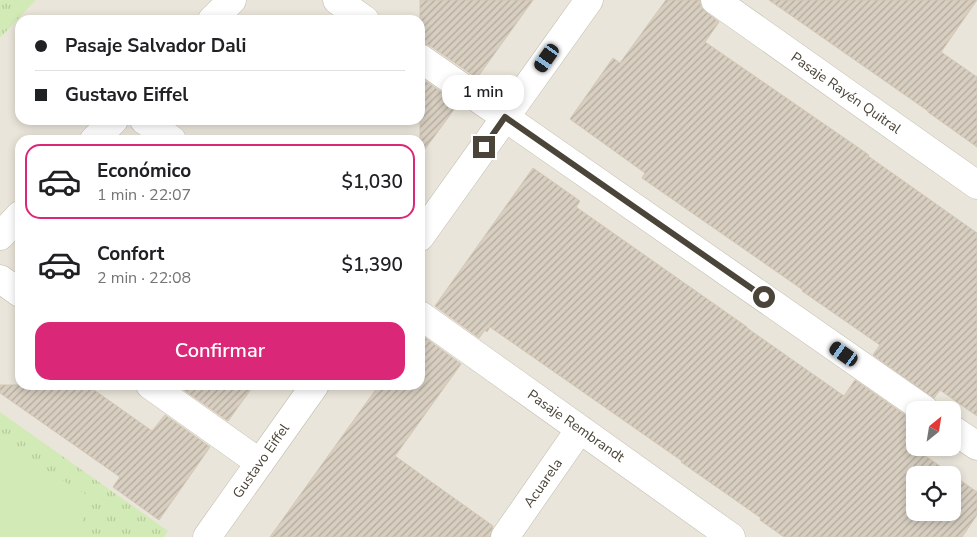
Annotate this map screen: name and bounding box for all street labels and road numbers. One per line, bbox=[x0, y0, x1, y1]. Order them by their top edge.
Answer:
street label: Pasaje Rayén Quitral bbox=[787, 48, 906, 139]
street label: Pasaje Rembrandt bbox=[524, 385, 628, 467]
street label: Gustavo Eiffel bbox=[228, 419, 294, 502]
street label: Acuarela bbox=[519, 455, 567, 511]

